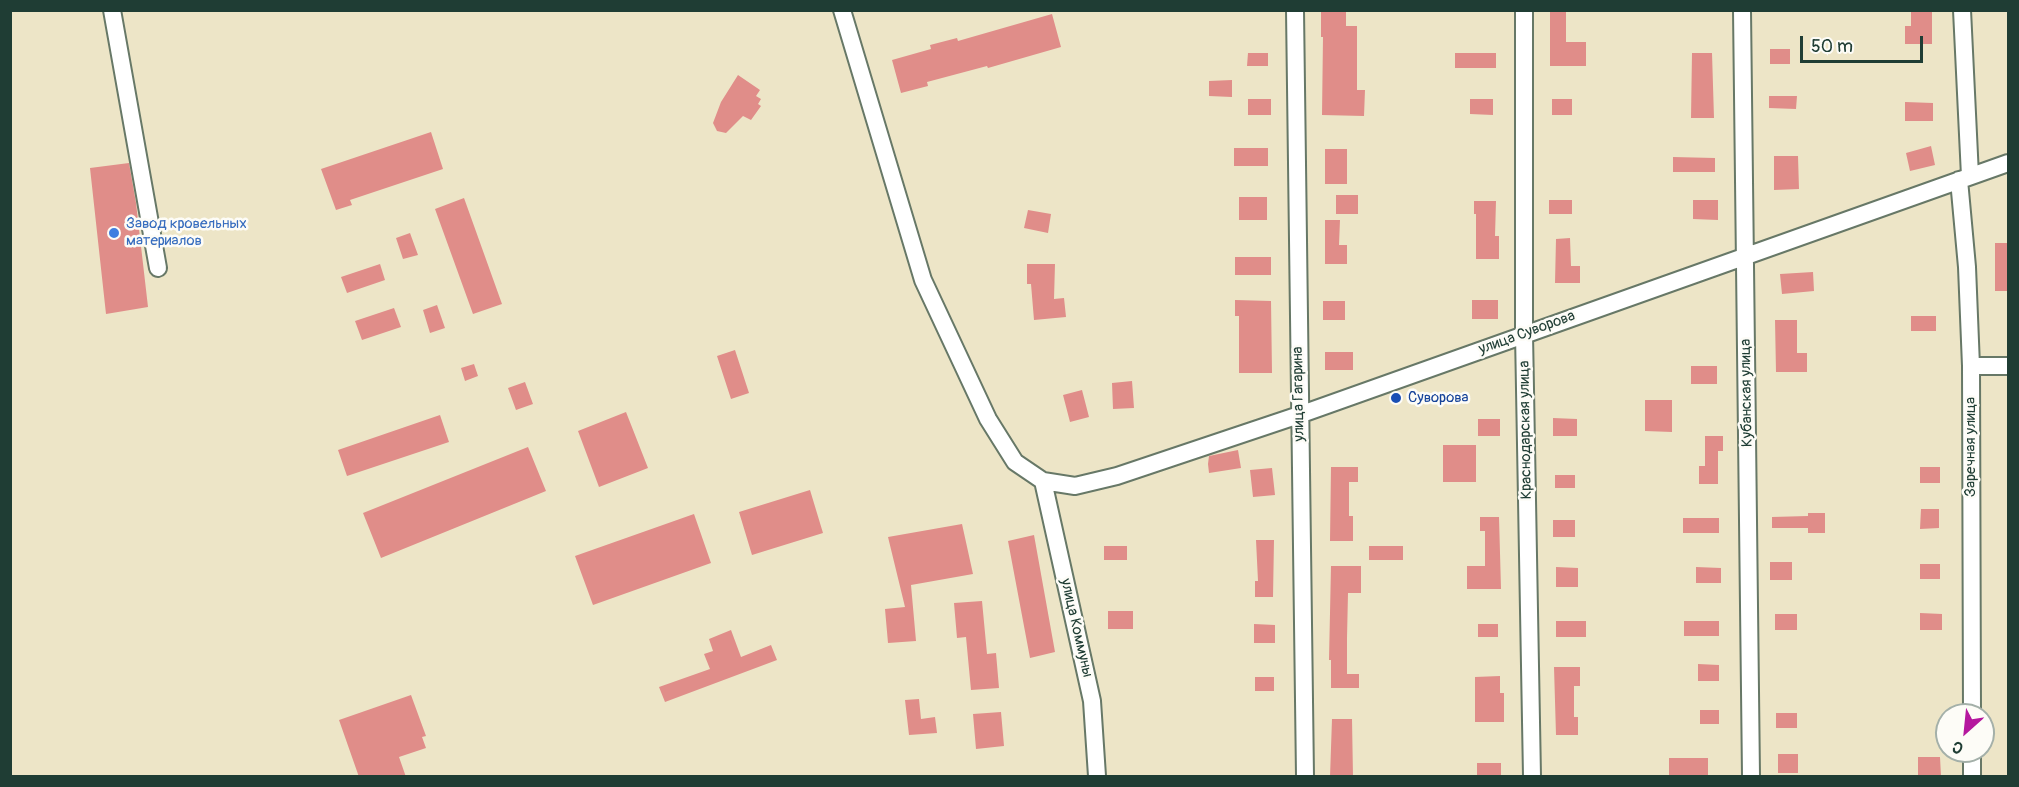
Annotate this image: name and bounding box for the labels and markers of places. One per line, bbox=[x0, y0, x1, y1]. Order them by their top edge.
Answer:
place label: Завод кровельных материалов bbox=[126, 215, 247, 250]
marker: Завод кровельных материалов bbox=[107, 226, 121, 240]
place label: Суворова bbox=[1408, 389, 1469, 407]
marker: Суворова bbox=[1389, 391, 1403, 405]

